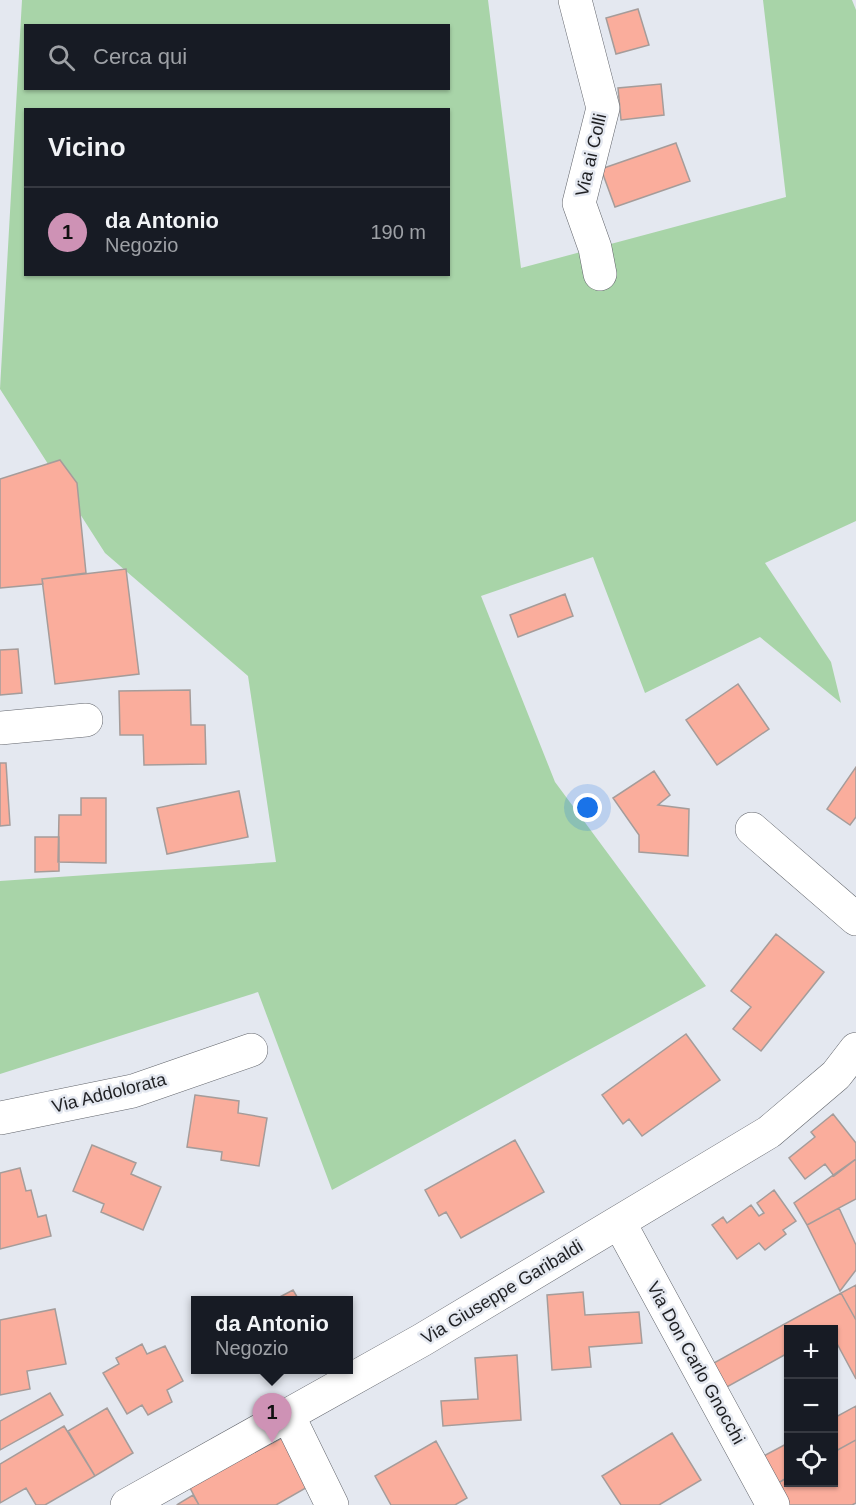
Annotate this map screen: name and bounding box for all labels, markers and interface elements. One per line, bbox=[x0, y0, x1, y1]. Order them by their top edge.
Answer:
search box bbox=[24, 24, 450, 90]
icon: search bbox=[45, 41, 78, 74]
text: Cerca qui bbox=[93, 44, 187, 69]
street label: Via ai Colli bbox=[572, 111, 610, 199]
text: Vicino bbox=[48, 132, 126, 162]
text: da Antonio bbox=[105, 208, 219, 233]
text: 1 bbox=[62, 221, 73, 243]
text: 190 m bbox=[370, 221, 426, 243]
text: Negozio bbox=[105, 234, 178, 256]
your location bbox=[573, 793, 602, 822]
street label: Via Addolorata bbox=[50, 1069, 169, 1117]
street label: Via Giuseppe Garibaldi bbox=[418, 1236, 586, 1348]
street label: Via Don Carlo Gnocchi bbox=[643, 1278, 749, 1448]
popup bbox=[191, 1296, 353, 1374]
text: da Antonio bbox=[215, 1311, 329, 1336]
map controls bbox=[784, 1325, 838, 1487]
button: + bbox=[784, 1325, 838, 1379]
text: Negozio bbox=[215, 1337, 288, 1359]
button: − bbox=[784, 1379, 838, 1433]
pin: 1 bbox=[252, 1394, 292, 1443]
button: locate bbox=[784, 1433, 838, 1487]

